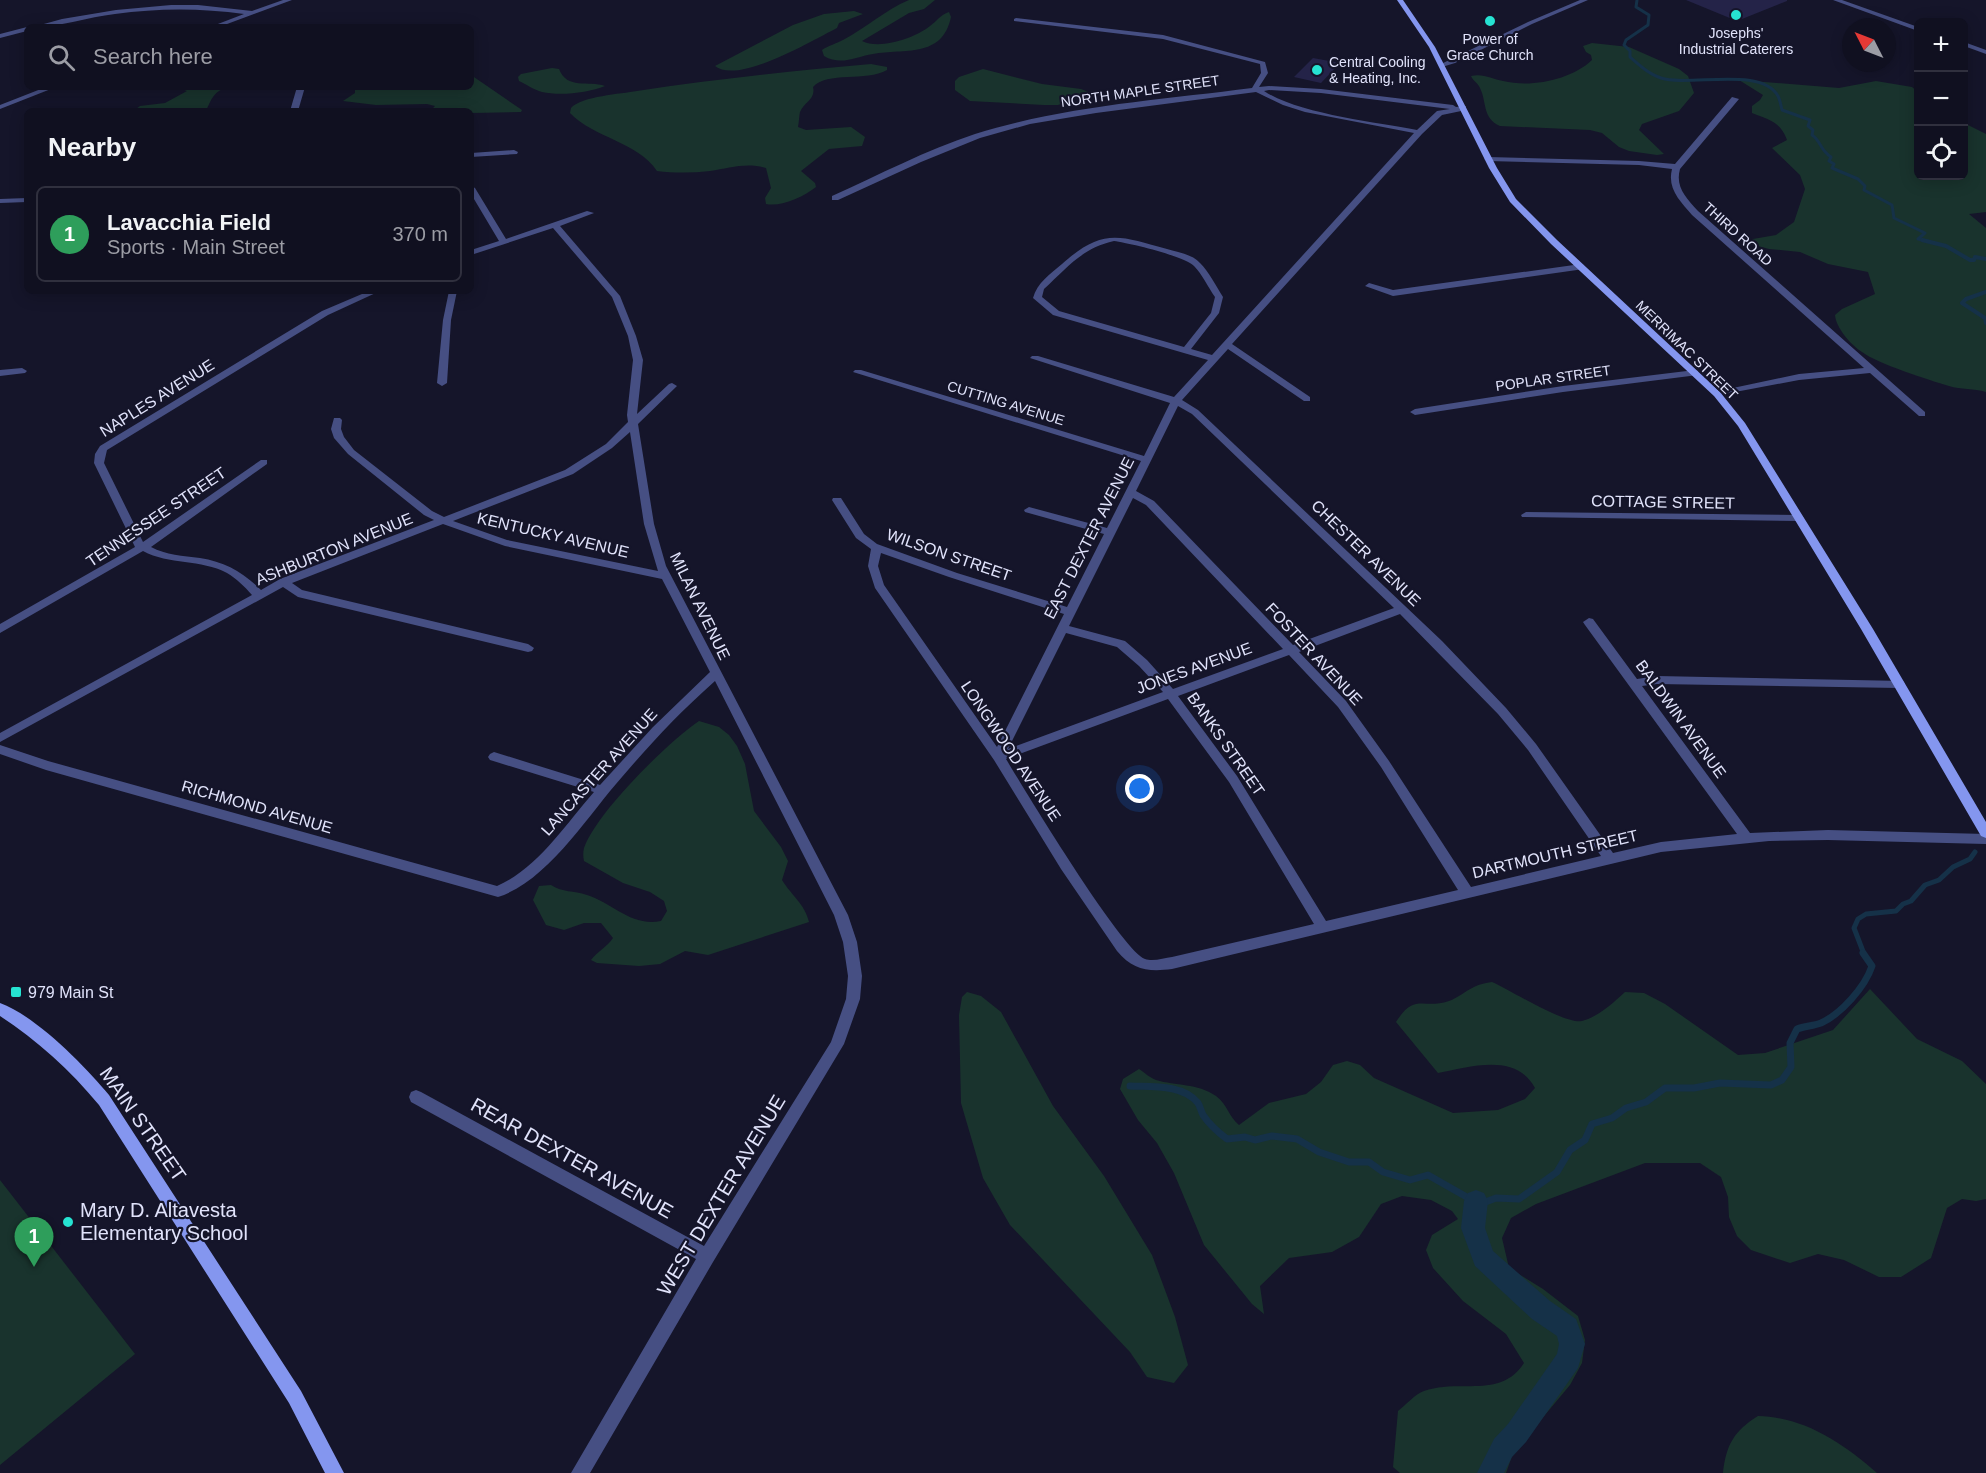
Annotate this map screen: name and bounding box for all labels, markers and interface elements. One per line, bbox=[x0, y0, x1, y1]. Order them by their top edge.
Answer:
marker: Josephs' Industrial Caterers bbox=[1729, 8, 1743, 22]
marker: Power of Grace Church bbox=[1483, 14, 1497, 28]
north arrow bbox=[1842, 18, 1896, 72]
map controls bbox=[1914, 18, 1968, 180]
button: + bbox=[1914, 18, 1968, 72]
search box bbox=[24, 24, 474, 90]
place label: Josephs' Industrial Caterers bbox=[1679, 25, 1793, 57]
place label: Power of Grace Church bbox=[1446, 31, 1534, 63]
icon: search bbox=[45, 41, 78, 74]
text: Search here bbox=[93, 44, 213, 69]
place label: Central Cooling & Heating, Inc. bbox=[1329, 54, 1426, 86]
marker: Central Cooling & Heating, Inc. bbox=[1310, 63, 1324, 77]
street label: NORTH MAPLE STREET bbox=[1060, 72, 1221, 110]
button: − bbox=[1914, 72, 1968, 126]
button: locate bbox=[1914, 126, 1968, 180]
text: Nearby bbox=[48, 132, 136, 162]
street label: THIRD ROAD bbox=[1700, 199, 1776, 269]
text: Lavacchia Field bbox=[107, 210, 271, 235]
text: 1 bbox=[64, 223, 75, 245]
text: 370 m bbox=[392, 223, 448, 245]
text: Sports · Main Street bbox=[107, 236, 285, 258]
street label: MERRIMAC STREET bbox=[1633, 297, 1742, 403]
street label: NAPLES AVENUE bbox=[97, 356, 217, 440]
street label: POPLAR STREET bbox=[1494, 362, 1612, 394]
street label: CUTTING AVENUE bbox=[945, 378, 1067, 428]
street label: EAST DEXTER AVENUE bbox=[1041, 454, 1137, 622]
street label: TENNESSEE STREET bbox=[83, 464, 229, 570]
street label: COTTAGE STREET bbox=[1591, 492, 1735, 512]
street label: CHESTER AVENUE bbox=[1308, 497, 1424, 609]
street label: KENTUCKY AVENUE bbox=[476, 509, 630, 561]
street label: ASHBURTON AVENUE bbox=[253, 510, 415, 588]
street label: WILSON STREET bbox=[884, 526, 1014, 584]
street label: MILAN AVENUE bbox=[667, 550, 733, 662]
street label: FOSTER AVENUE bbox=[1262, 600, 1366, 708]
street label: JONES AVENUE bbox=[1134, 639, 1254, 697]
street label: BALDWIN AVENUE bbox=[1633, 657, 1729, 781]
street label: LONGWOOD AVENUE bbox=[958, 678, 1064, 824]
street label: BANKS STREET bbox=[1184, 689, 1268, 799]
street label: LANCASTER AVENUE bbox=[538, 705, 660, 839]
your location bbox=[1125, 774, 1154, 803]
street label: RICHMOND AVENUE bbox=[180, 777, 334, 837]
street label: DARTMOUTH STREET bbox=[1471, 827, 1640, 881]
place label: 979 Main St bbox=[28, 984, 114, 1001]
marker: 979 Main St bbox=[9, 985, 23, 999]
street label: MAIN STREET bbox=[95, 1063, 191, 1185]
street label: WEST DEXTER AVENUE bbox=[653, 1091, 789, 1299]
street label: REAR DEXTER AVENUE bbox=[467, 1093, 677, 1223]
place label: Mary D. Altavesta Elementary School bbox=[80, 1199, 248, 1244]
marker: Mary D. Altavesta Elementary School bbox=[61, 1215, 75, 1229]
pin: 1 bbox=[15, 1218, 54, 1267]

